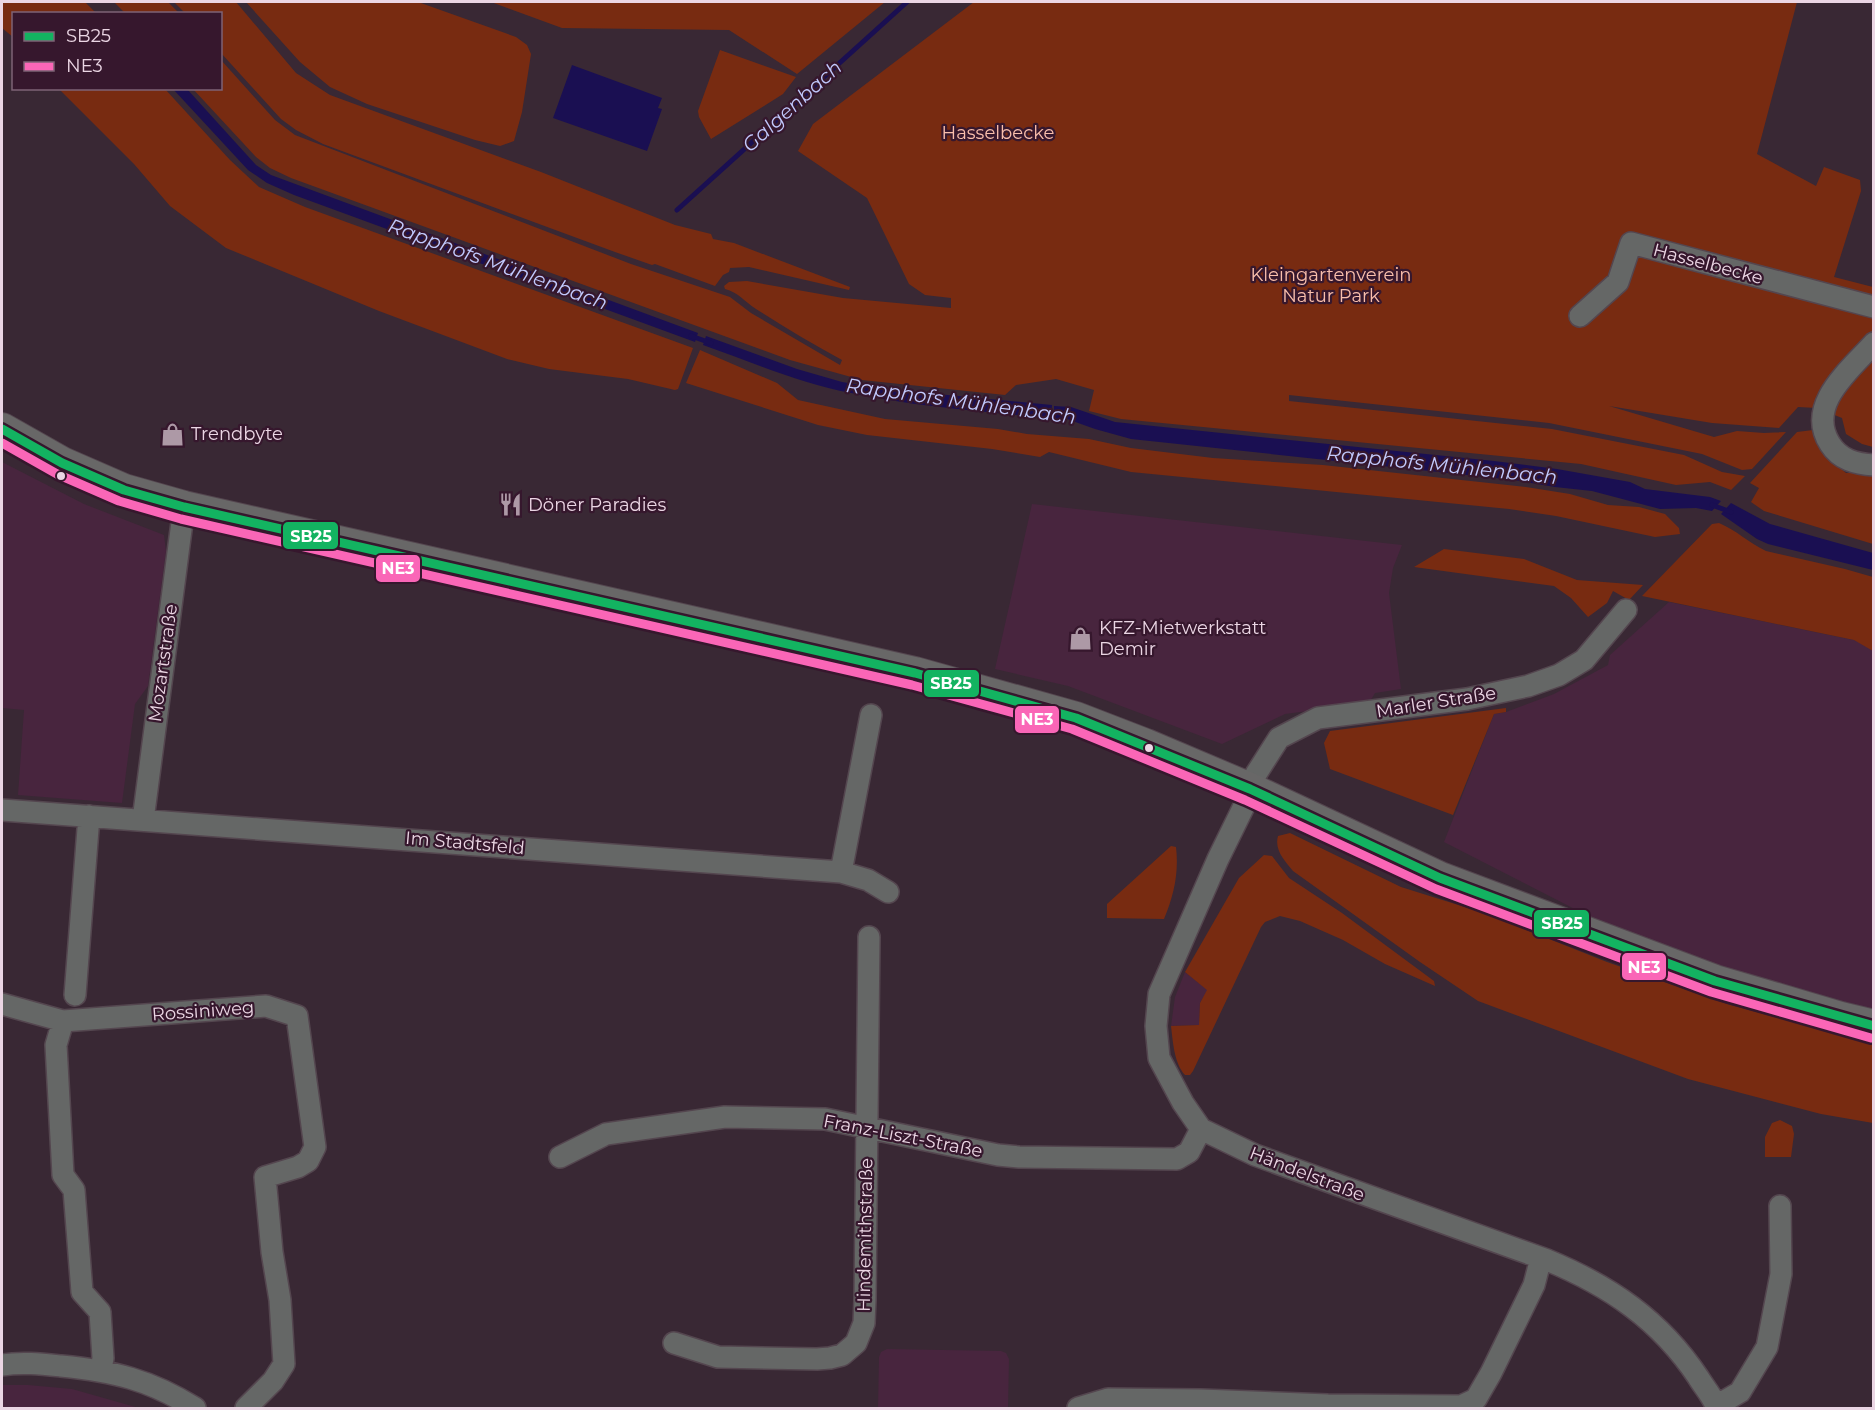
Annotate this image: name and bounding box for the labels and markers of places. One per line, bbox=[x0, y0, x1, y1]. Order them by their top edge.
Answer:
shop icon: Trendbyte bbox=[160, 421, 186, 447]
place label: Trendbyte bbox=[191, 423, 283, 445]
unlabelled marker bbox=[55, 470, 67, 482]
restaurant icon: Döner Paradies bbox=[497, 492, 523, 518]
place label: Döner Paradies bbox=[528, 494, 666, 516]
place label: KFZ-Mietwerkstatt Demir bbox=[1099, 617, 1266, 660]
shop icon: KFZ-Mietwerkstatt Demir bbox=[1068, 625, 1094, 651]
unlabelled marker bbox=[1143, 742, 1155, 754]

